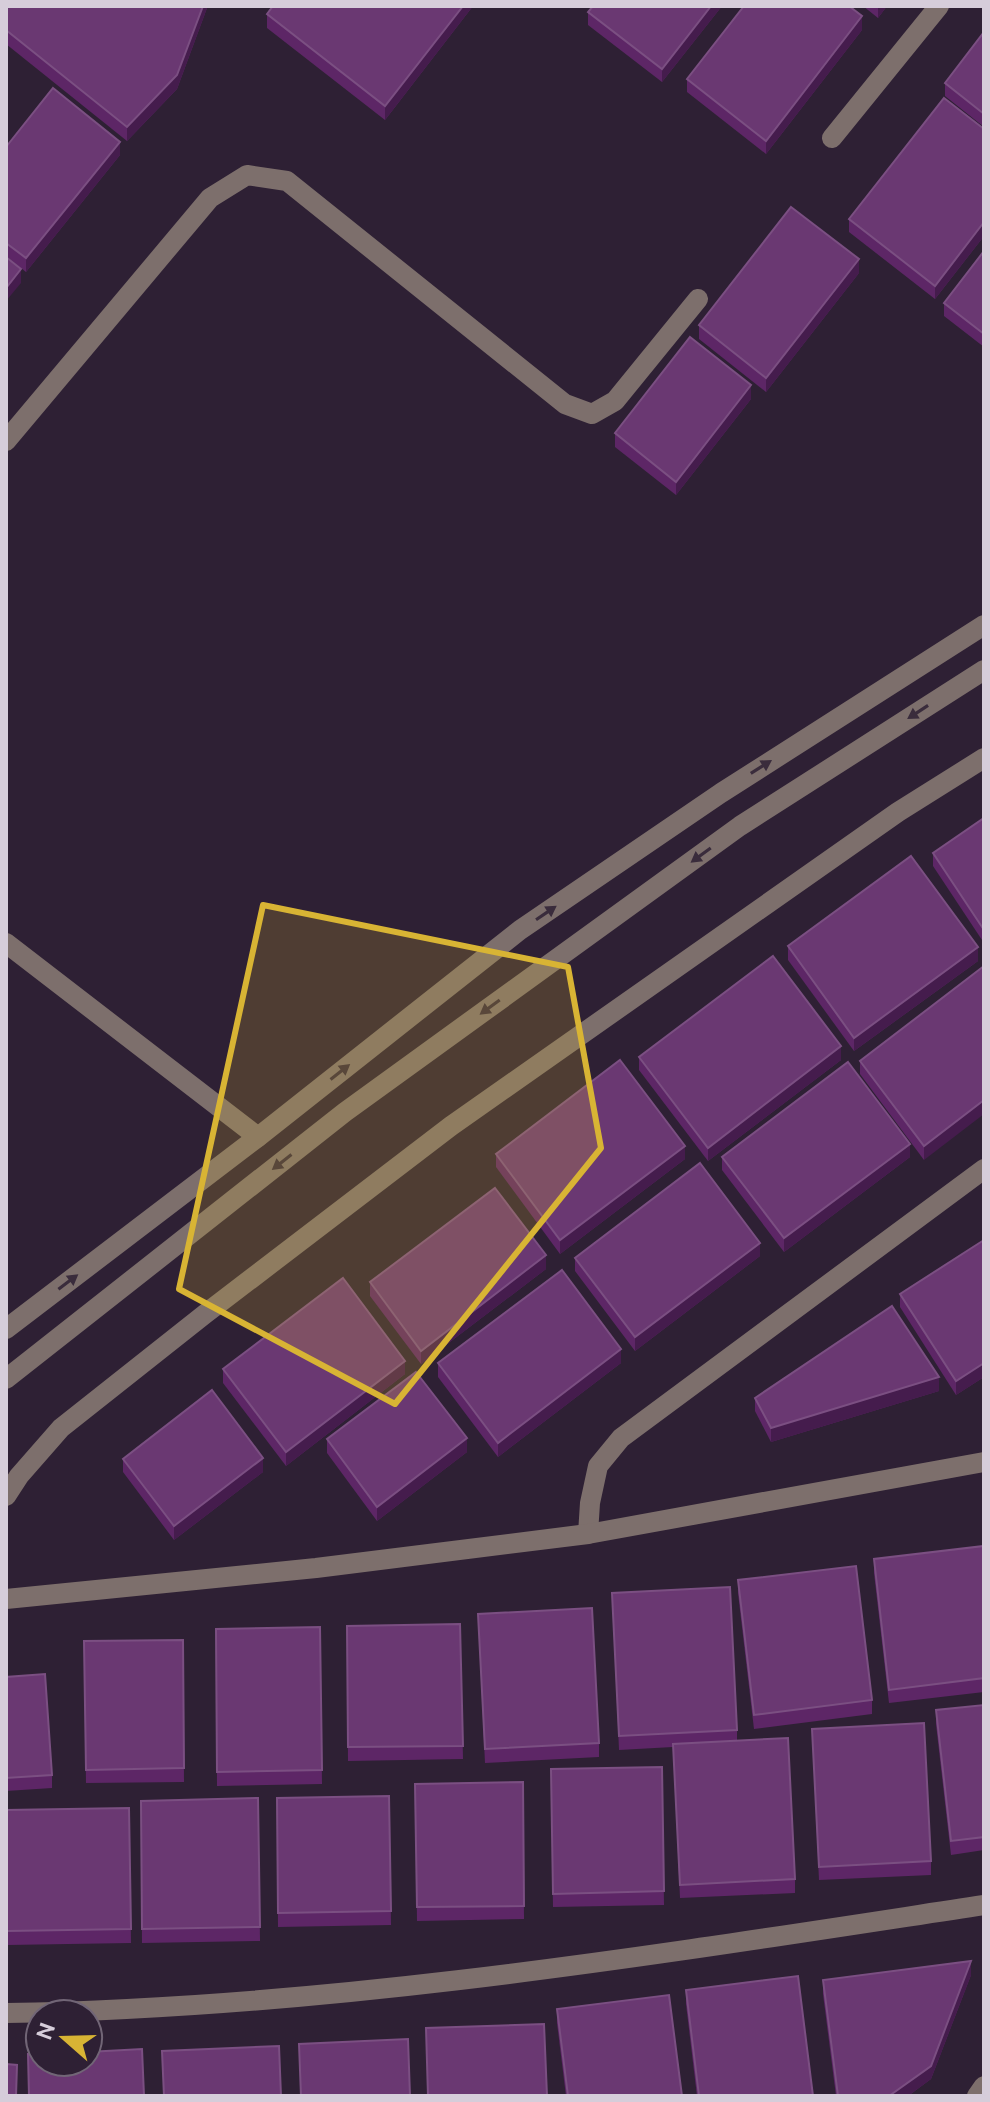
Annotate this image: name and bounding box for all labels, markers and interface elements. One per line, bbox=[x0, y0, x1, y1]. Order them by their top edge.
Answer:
one-way arrow bbox=[907, 705, 929, 719]
one-way arrow bbox=[750, 760, 772, 774]
one-way arrow bbox=[690, 846, 711, 862]
one-way arrow bbox=[535, 906, 556, 921]
one-way arrow bbox=[480, 999, 501, 1014]
one-way arrow bbox=[330, 1064, 350, 1081]
one-way arrow bbox=[272, 1154, 292, 1170]
one-way arrow bbox=[58, 1275, 78, 1291]
north arrow bbox=[24, 1998, 104, 2078]
text: N bbox=[30, 2019, 59, 2043]

